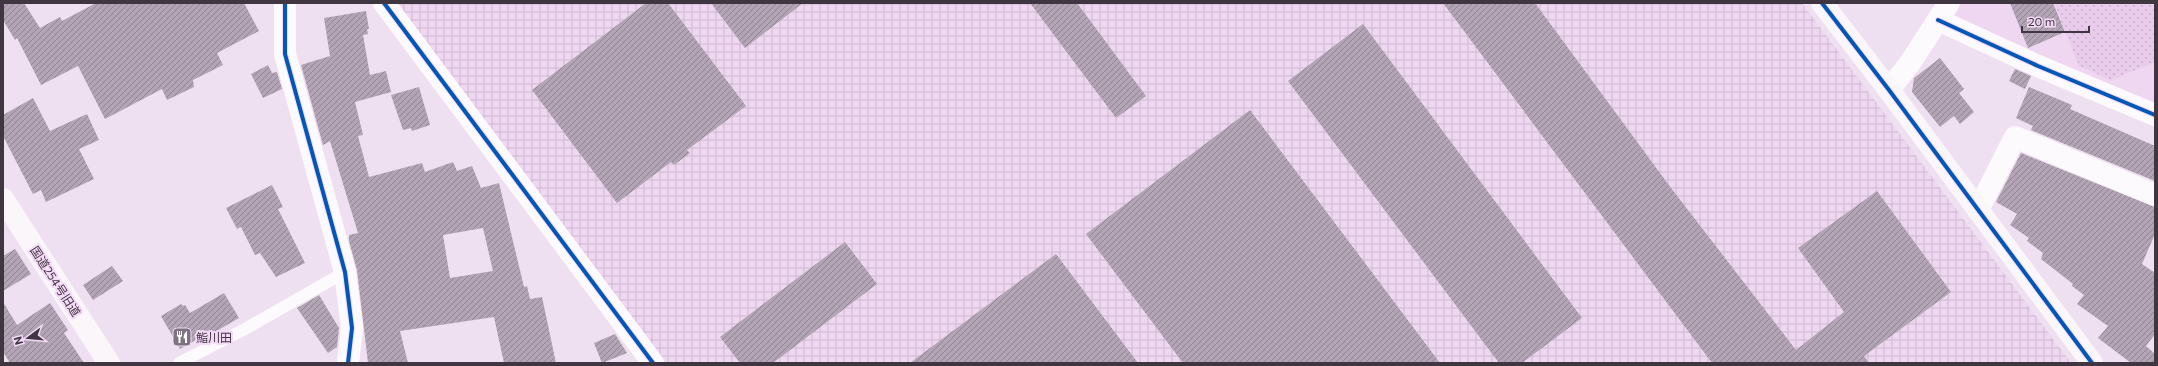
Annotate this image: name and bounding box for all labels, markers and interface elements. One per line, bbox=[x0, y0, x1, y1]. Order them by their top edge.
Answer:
scale bar bbox=[2022, 8, 2089, 34]
text: 20 m bbox=[2028, 14, 2055, 28]
street label: 国道254号旧道 bbox=[28, 243, 84, 319]
north arrow bbox=[8, 318, 48, 358]
restaurant icon: 鮨川田 bbox=[171, 326, 193, 348]
place label: 鮨川田 bbox=[196, 330, 232, 344]
text: N bbox=[11, 335, 25, 347]

